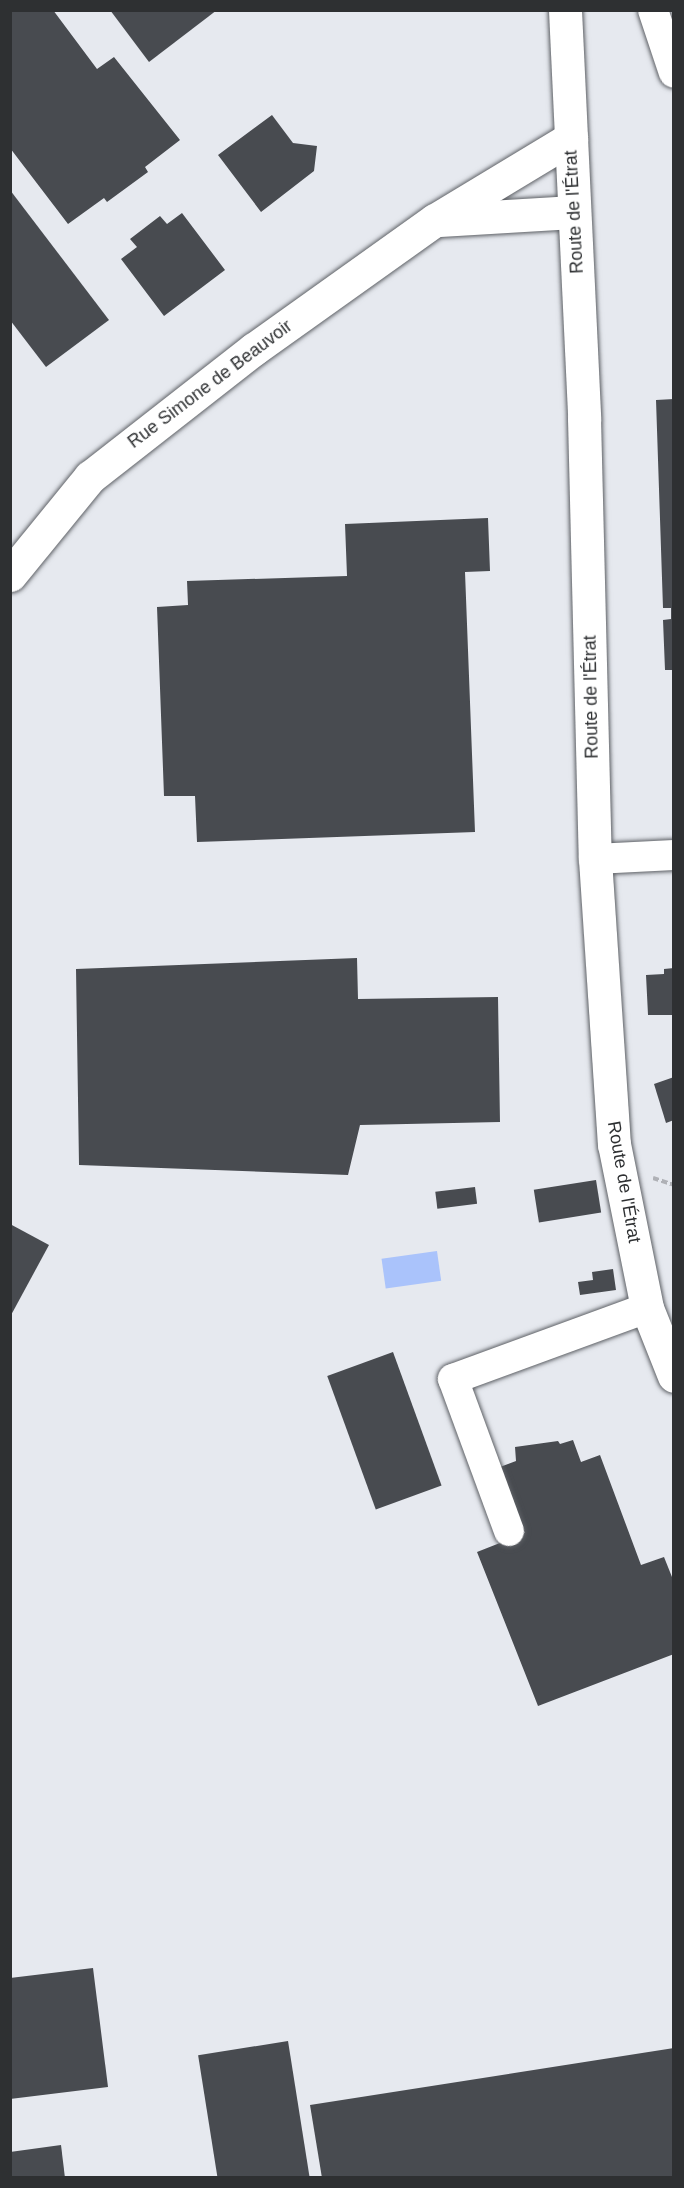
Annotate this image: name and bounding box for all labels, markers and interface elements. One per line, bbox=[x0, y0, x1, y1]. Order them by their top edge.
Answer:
street label: Route de l'Étrat bbox=[560, 150, 588, 274]
street label: Rue Simone de Beauvoir bbox=[124, 315, 296, 453]
street label: Route de l'Étrat bbox=[579, 635, 603, 759]
street label: Route de l'Étrat bbox=[603, 1119, 645, 1245]

